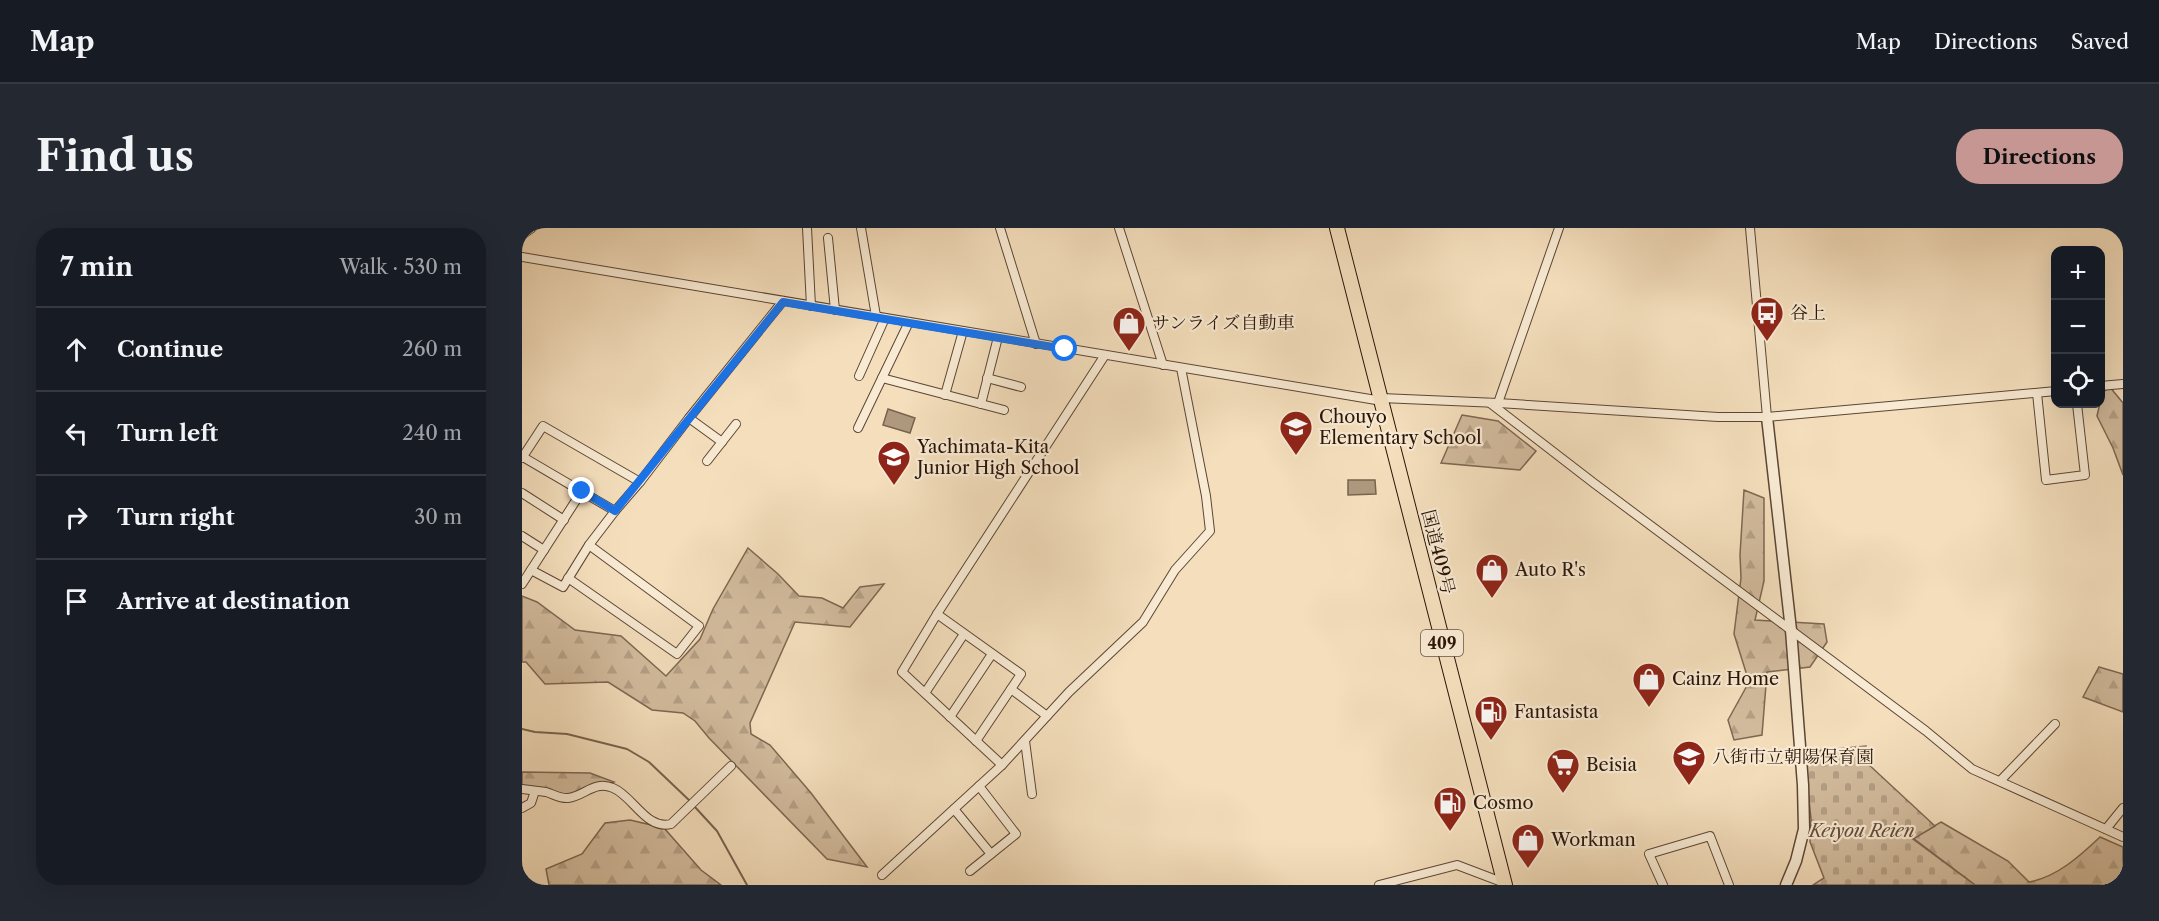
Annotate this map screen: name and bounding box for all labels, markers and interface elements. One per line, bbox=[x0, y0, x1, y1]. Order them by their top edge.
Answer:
text: Map bbox=[30, 24, 94, 58]
text: Map bbox=[1856, 29, 1901, 54]
text: Directions bbox=[1934, 29, 2038, 54]
text: Saved bbox=[2071, 29, 2129, 54]
button: Directions bbox=[1956, 129, 2123, 184]
text: Find us bbox=[36, 130, 194, 182]
map controls bbox=[2051, 246, 2105, 408]
button: + bbox=[2051, 246, 2105, 300]
text: 7 min bbox=[60, 251, 133, 283]
text: Walk · 530 m bbox=[339, 255, 462, 279]
bus stop icon: 谷上 bbox=[1749, 295, 1785, 342]
button: − bbox=[2051, 300, 2105, 354]
place label: 谷上 bbox=[1790, 302, 1826, 324]
shop icon: サンライズ自動車 bbox=[1111, 305, 1147, 352]
place label: サンライズ自動車 bbox=[1152, 312, 1294, 334]
icon: ahead bbox=[60, 333, 93, 366]
route start bbox=[1051, 335, 1077, 361]
text: Continue bbox=[117, 336, 223, 363]
text: 260 m bbox=[402, 337, 462, 361]
button: locate bbox=[2051, 354, 2105, 408]
place label: Chouyo Elementary School bbox=[1319, 406, 1482, 449]
school or university icon: Chouyo Elementary School bbox=[1278, 409, 1314, 456]
icon: left bbox=[60, 417, 93, 450]
text: Turn left bbox=[117, 420, 218, 447]
text: 240 m bbox=[402, 421, 462, 445]
place label: Yachimata-Kita Junior High School bbox=[914, 436, 1079, 479]
school or university icon: Yachimata-Kita Junior High School bbox=[876, 439, 912, 486]
route end bbox=[568, 477, 594, 503]
icon: right bbox=[60, 501, 93, 534]
text: Turn right bbox=[117, 504, 235, 531]
text: 30 m bbox=[414, 505, 462, 529]
street label: 国道409号 bbox=[1417, 507, 1459, 597]
shop icon: Auto R's bbox=[1474, 552, 1510, 599]
place label: Auto R's bbox=[1514, 559, 1586, 581]
icon: arrive bbox=[60, 585, 93, 618]
text: Arrive at destination bbox=[117, 588, 350, 615]
road number: 409 bbox=[1421, 630, 1463, 656]
shop icon: Cainz Home bbox=[1631, 661, 1667, 708]
place label: Cainz Home bbox=[1672, 668, 1779, 690]
fuel station icon: Fantasista bbox=[1473, 694, 1509, 741]
place label: Fantasista bbox=[1514, 701, 1599, 723]
school or university icon: 八街市立朝陽保育園 bbox=[1671, 739, 1707, 786]
place label: 八街市立朝陽保育園 bbox=[1712, 746, 1874, 768]
supermarket icon: Beisia bbox=[1545, 747, 1581, 794]
place label: Beisia bbox=[1586, 754, 1637, 776]
fuel station icon: Cosmo bbox=[1432, 785, 1468, 832]
place label: Cosmo bbox=[1473, 792, 1534, 814]
park label: Keiyou Reien bbox=[1807, 820, 1915, 842]
shop icon: Workman bbox=[1510, 822, 1546, 869]
place label: Workman bbox=[1550, 829, 1636, 851]

